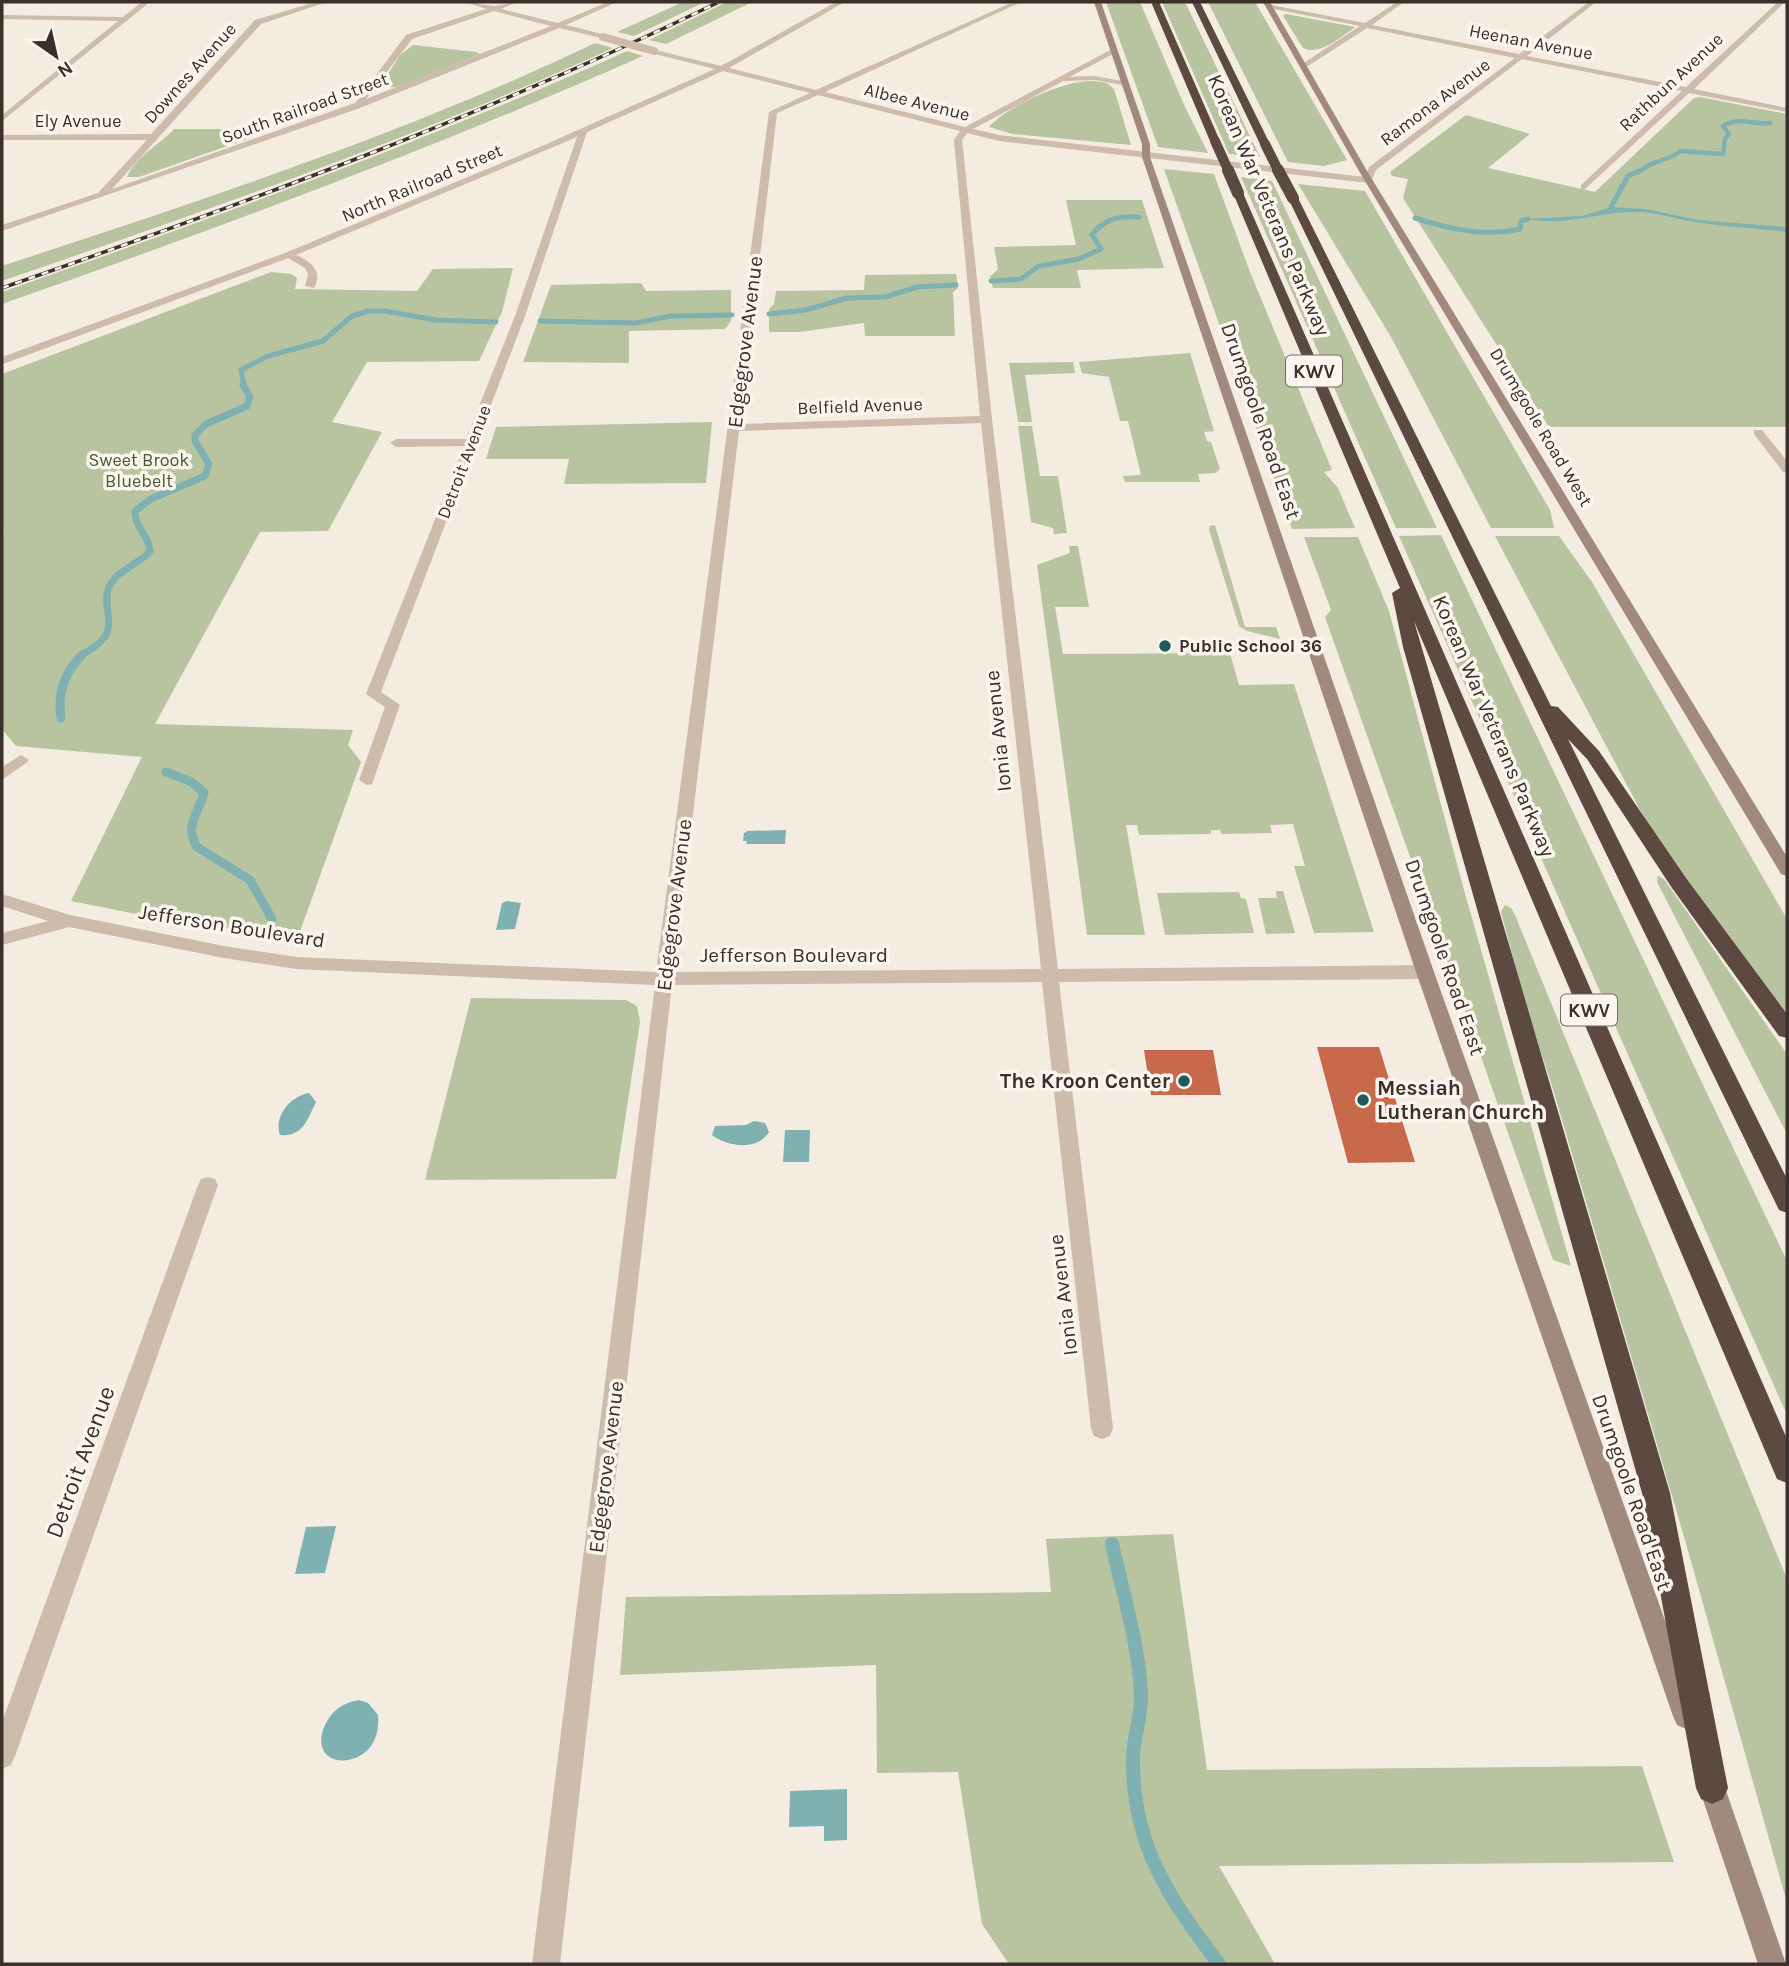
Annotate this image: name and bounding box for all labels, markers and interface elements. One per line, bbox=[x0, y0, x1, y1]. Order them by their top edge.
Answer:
street label: Downes Avenue bbox=[139, 18, 241, 128]
street label: Heenan Avenue bbox=[1467, 19, 1595, 65]
north arrow bbox=[21, 21, 91, 91]
street label: Rathbun Avenue bbox=[1614, 28, 1728, 136]
street label: Ramona Avenue bbox=[1376, 54, 1494, 150]
text: N bbox=[53, 56, 77, 82]
street label: South Railroad Street bbox=[219, 68, 391, 148]
street label: Korean War Veterans Parkway bbox=[1203, 71, 1335, 340]
street label: Albee Avenue bbox=[862, 78, 972, 126]
street label: Ely Avenue bbox=[34, 110, 122, 132]
street label: North Railroad Street bbox=[338, 139, 506, 227]
street label: Edgegrove Avenue bbox=[723, 255, 767, 429]
street label: Drumgoole Road East bbox=[1216, 320, 1306, 522]
street label: Drumgoole Road West bbox=[1485, 344, 1597, 511]
road number: KWV bbox=[1286, 356, 1342, 386]
street label: Belfield Avenue bbox=[797, 393, 923, 419]
street label: Detroit Avenue bbox=[432, 402, 496, 522]
park label: Sweet Brook Bluebelt bbox=[89, 449, 189, 492]
street label: Korean War Veterans Parkway bbox=[1428, 592, 1560, 861]
place label: Public School 36 bbox=[1179, 635, 1322, 657]
marker: Public School 36 bbox=[1157, 638, 1173, 654]
street label: Ionia Avenue bbox=[980, 669, 1016, 793]
street label: Edgegrove Avenue bbox=[652, 818, 696, 992]
street label: Drumgoole Road East bbox=[1400, 856, 1490, 1058]
street label: Jefferson Boulevard bbox=[137, 899, 327, 953]
street label: Jefferson Boulevard bbox=[700, 943, 888, 967]
road number: KWV bbox=[1561, 994, 1617, 1026]
place label: The Kroon Center bbox=[1000, 1069, 1171, 1093]
marker: The Kroon Center bbox=[1176, 1073, 1192, 1089]
place label: Messiah Lutheran Church bbox=[1377, 1076, 1544, 1124]
marker: Messiah Lutheran Church bbox=[1355, 1092, 1371, 1108]
street label: Ionia Avenue bbox=[1044, 1233, 1082, 1357]
street label: Edgegrove Avenue bbox=[584, 1380, 628, 1554]
street label: Detroit Avenue bbox=[40, 1382, 120, 1542]
street label: Drumgoole Road East bbox=[1587, 1391, 1677, 1593]

